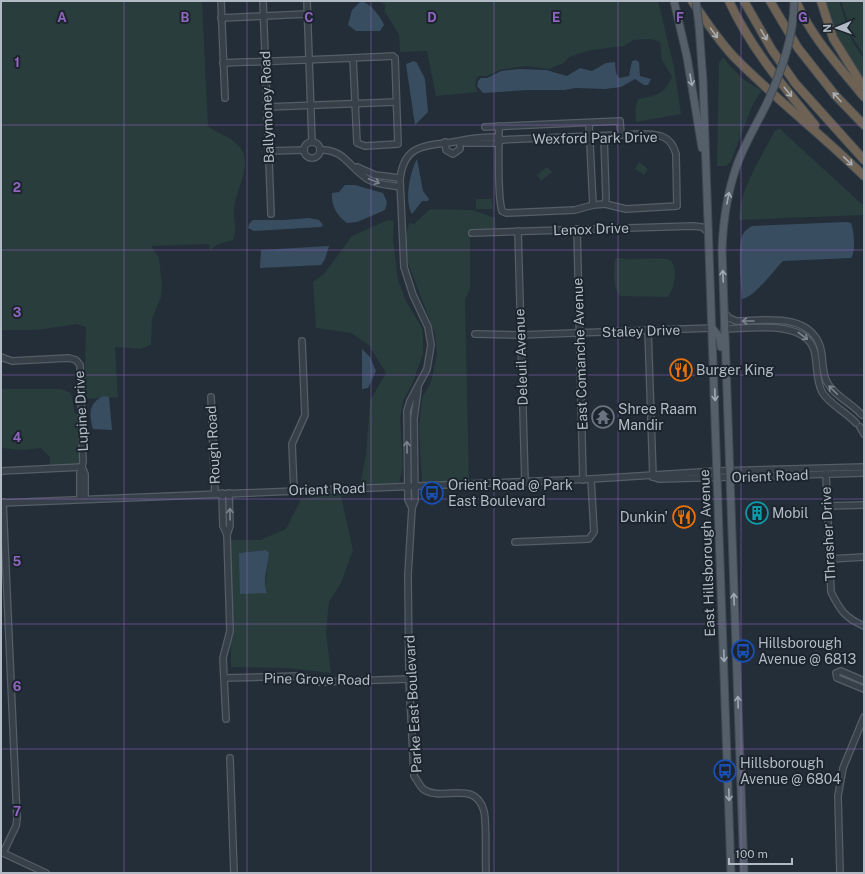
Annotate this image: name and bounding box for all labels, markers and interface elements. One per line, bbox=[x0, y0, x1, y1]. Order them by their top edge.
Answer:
north arrow bbox=[817, 8, 857, 48]
text: A bbox=[57, 10, 67, 25]
text: B bbox=[181, 10, 190, 25]
text: C bbox=[304, 10, 314, 25]
text: D bbox=[427, 10, 437, 25]
text: E bbox=[552, 10, 560, 25]
text: F bbox=[676, 10, 684, 25]
text: G bbox=[798, 10, 808, 25]
text: N bbox=[821, 24, 833, 33]
one-way arrow bbox=[710, 27, 718, 38]
one-way arrow bbox=[760, 29, 768, 41]
street label: Ballymoney Road bbox=[257, 50, 277, 164]
text: 1 bbox=[14, 55, 20, 70]
one-way arrow bbox=[687, 73, 695, 86]
one-way arrow bbox=[784, 87, 793, 97]
one-way arrow bbox=[833, 92, 842, 102]
street label: Wexford Park Drive bbox=[532, 129, 658, 147]
one-way arrow bbox=[843, 156, 853, 166]
one-way arrow bbox=[367, 178, 379, 186]
text: 2 bbox=[13, 180, 21, 195]
one-way arrow bbox=[725, 192, 733, 205]
street label: Lenox Drive bbox=[553, 220, 629, 238]
one-way arrow bbox=[719, 270, 727, 283]
street label: East Comanche Avenue bbox=[569, 278, 591, 430]
text: 3 bbox=[13, 305, 22, 320]
street label: Deleuil Avenue bbox=[511, 308, 531, 406]
one-way arrow bbox=[742, 317, 755, 325]
street label: Staley Drive bbox=[602, 322, 680, 340]
one-way arrow bbox=[798, 332, 809, 340]
restaurant icon: Burger King bbox=[668, 357, 694, 383]
place label: Burger King bbox=[696, 362, 774, 378]
street label: Lupine Drive bbox=[71, 370, 91, 452]
one-way arrow bbox=[829, 385, 838, 395]
one-way arrow bbox=[711, 388, 719, 401]
place label: Shree Raam Mandir bbox=[618, 401, 697, 433]
temple icon: Shree Raam Mandir bbox=[590, 404, 616, 430]
street label: Rough Road bbox=[203, 405, 223, 485]
text: 4 bbox=[13, 430, 22, 445]
one-way arrow bbox=[403, 441, 411, 454]
street label: Orient Road bbox=[731, 467, 809, 485]
street label: East Hillsborough Avenue bbox=[696, 469, 718, 637]
place label: Orient Road @ Park East Boulevard bbox=[448, 477, 573, 509]
street label: Orient Road bbox=[288, 480, 366, 498]
bus stop icon: Orient Road @ Park East Boulevard bbox=[419, 480, 445, 506]
street label: Thrasher Drive bbox=[818, 486, 838, 582]
building icon: Mobil bbox=[744, 500, 770, 526]
restaurant icon: Dunkin' bbox=[671, 504, 697, 530]
place label: Mobil bbox=[772, 505, 808, 521]
one-way arrow bbox=[226, 508, 234, 521]
place label: Dunkin' bbox=[620, 509, 668, 525]
text: 5 bbox=[13, 554, 22, 569]
one-way arrow bbox=[730, 593, 738, 606]
street label: Parke East Boulevard bbox=[401, 634, 425, 774]
place label: Hillsborough Avenue @ 6813 bbox=[758, 635, 857, 667]
bus stop icon: Hillsborough Avenue @ 6813 bbox=[730, 638, 756, 664]
one-way arrow bbox=[720, 649, 727, 662]
street label: Pine Grove Road bbox=[264, 670, 370, 688]
text: 6 bbox=[13, 679, 22, 694]
one-way arrow bbox=[734, 696, 741, 709]
place label: Hillsborough Avenue @ 6804 bbox=[740, 755, 841, 787]
bus stop icon: Hillsborough Avenue @ 6804 bbox=[712, 758, 738, 784]
one-way arrow bbox=[725, 788, 732, 801]
text: 7 bbox=[13, 804, 21, 819]
scale bar bbox=[729, 840, 792, 866]
text: 100 m bbox=[735, 847, 768, 861]

